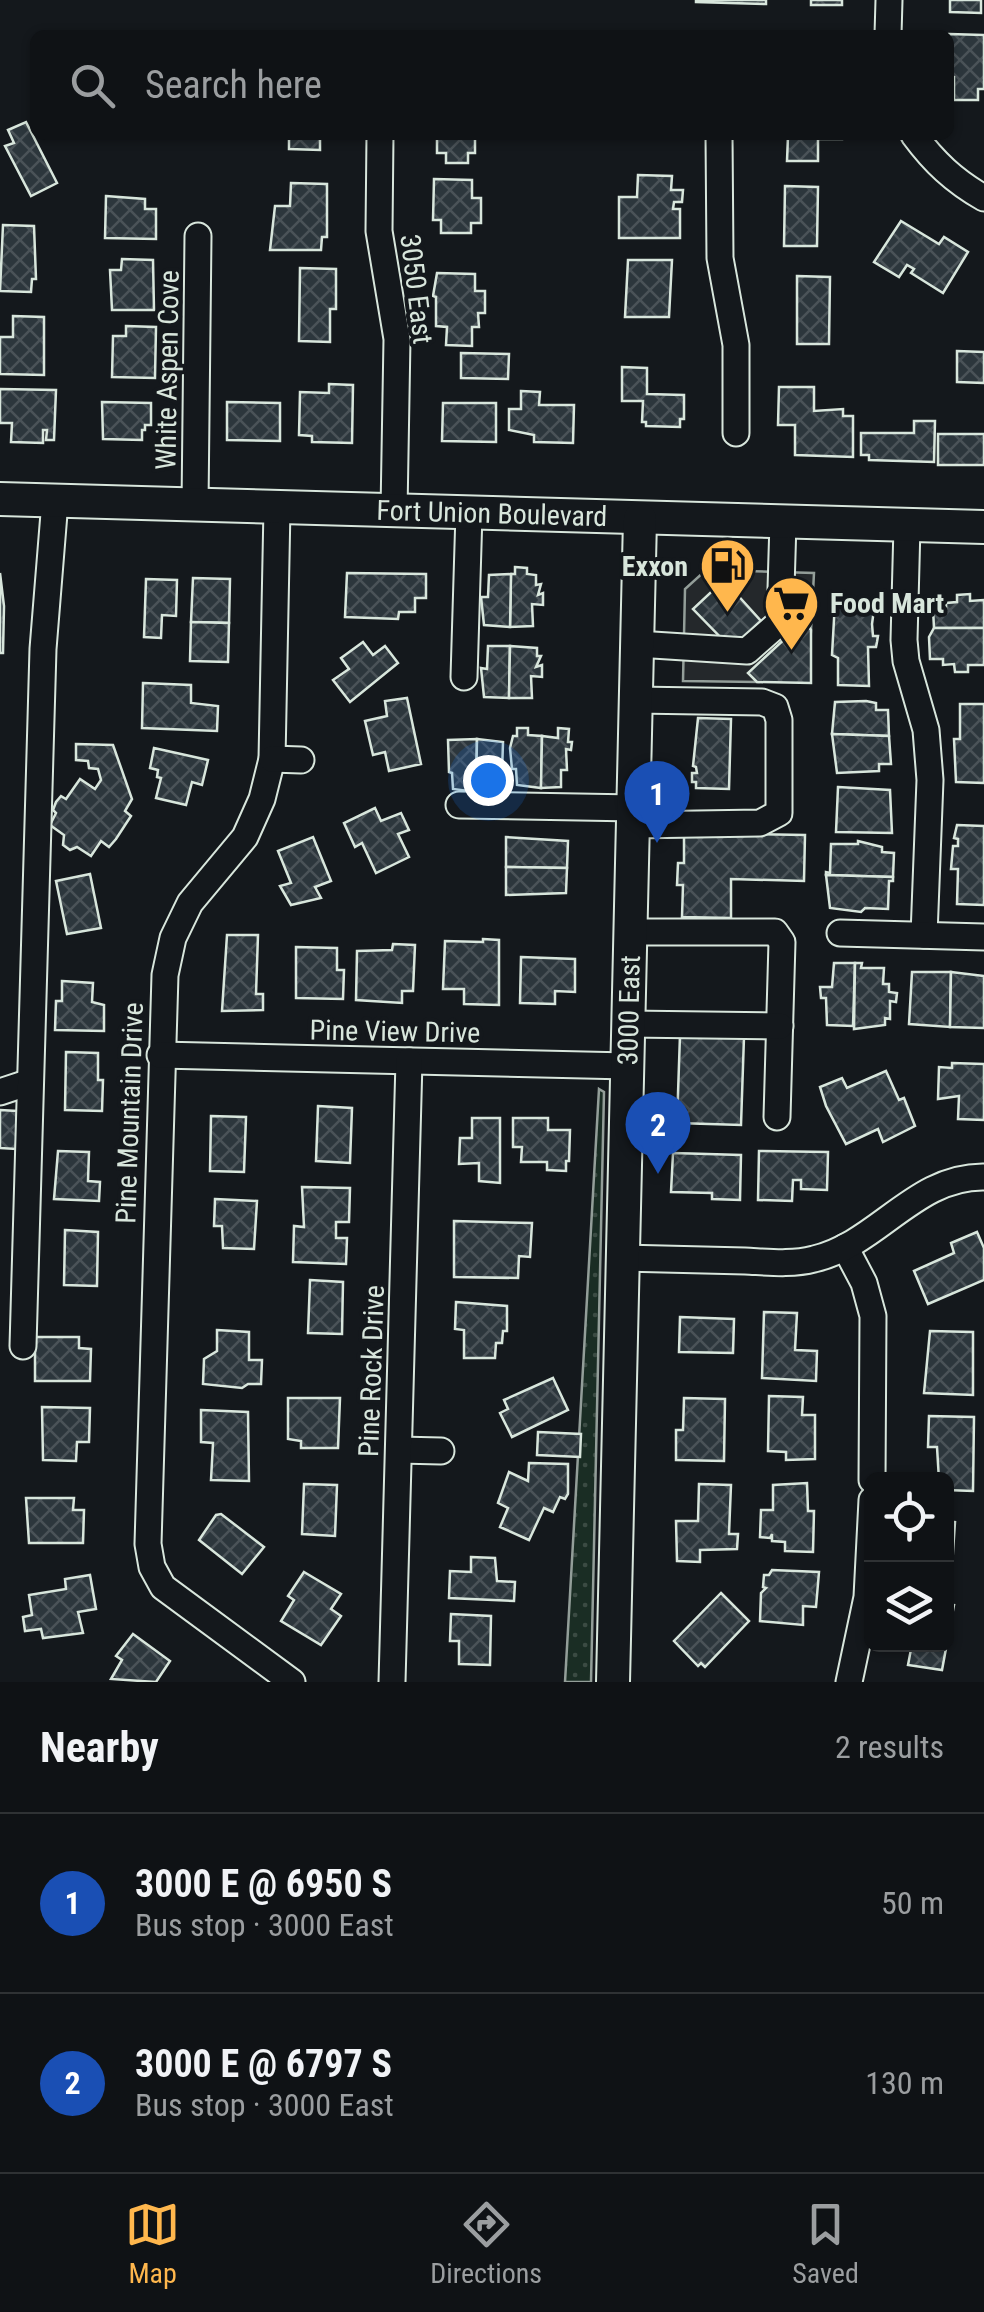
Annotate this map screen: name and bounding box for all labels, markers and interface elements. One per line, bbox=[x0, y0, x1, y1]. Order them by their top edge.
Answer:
search box bbox=[30, 30, 954, 140]
icon: search bbox=[65, 58, 120, 113]
text: Search here bbox=[145, 63, 322, 107]
street label: 3050 East bbox=[393, 232, 440, 346]
street label: White Aspen Cove bbox=[149, 270, 186, 470]
street label: Fort Union Boulevard bbox=[376, 494, 608, 533]
fuel station icon: Exxon bbox=[697, 536, 757, 615]
place label: Exxon bbox=[622, 550, 688, 583]
supermarket icon: Food Mart bbox=[761, 573, 821, 652]
place label: Food Mart bbox=[830, 587, 944, 620]
your location bbox=[463, 755, 514, 806]
pin: 1 bbox=[624, 760, 690, 843]
street label: 3000 East bbox=[611, 955, 647, 1066]
street label: Pine Mountain Drive bbox=[109, 1002, 150, 1224]
street label: Pine View Drive bbox=[309, 1014, 481, 1049]
pin: 2 bbox=[626, 1092, 690, 1174]
street label: Pine Rock Drive bbox=[352, 1285, 391, 1457]
map controls bbox=[864, 1472, 954, 1652]
button: locate bbox=[864, 1472, 954, 1562]
button: layers bbox=[864, 1562, 954, 1652]
text: Nearby bbox=[40, 1723, 159, 1772]
text: 2 results bbox=[835, 1728, 944, 1766]
text: 3000 E @ 6950 S bbox=[135, 1862, 392, 1906]
text: 1 bbox=[64, 1884, 81, 1922]
text: 50 m bbox=[881, 1884, 944, 1922]
text: Bus stop · 3000 East bbox=[135, 1906, 394, 1944]
text: 3000 E @ 6797 S bbox=[135, 2042, 392, 2086]
text: 2 bbox=[64, 2064, 81, 2102]
text: 130 m bbox=[865, 2064, 944, 2102]
text: Bus stop · 3000 East bbox=[135, 2086, 394, 2124]
tab: Map bbox=[125, 2197, 180, 2290]
tab: Directions bbox=[430, 2197, 542, 2290]
tab: Saved bbox=[792, 2197, 859, 2290]

